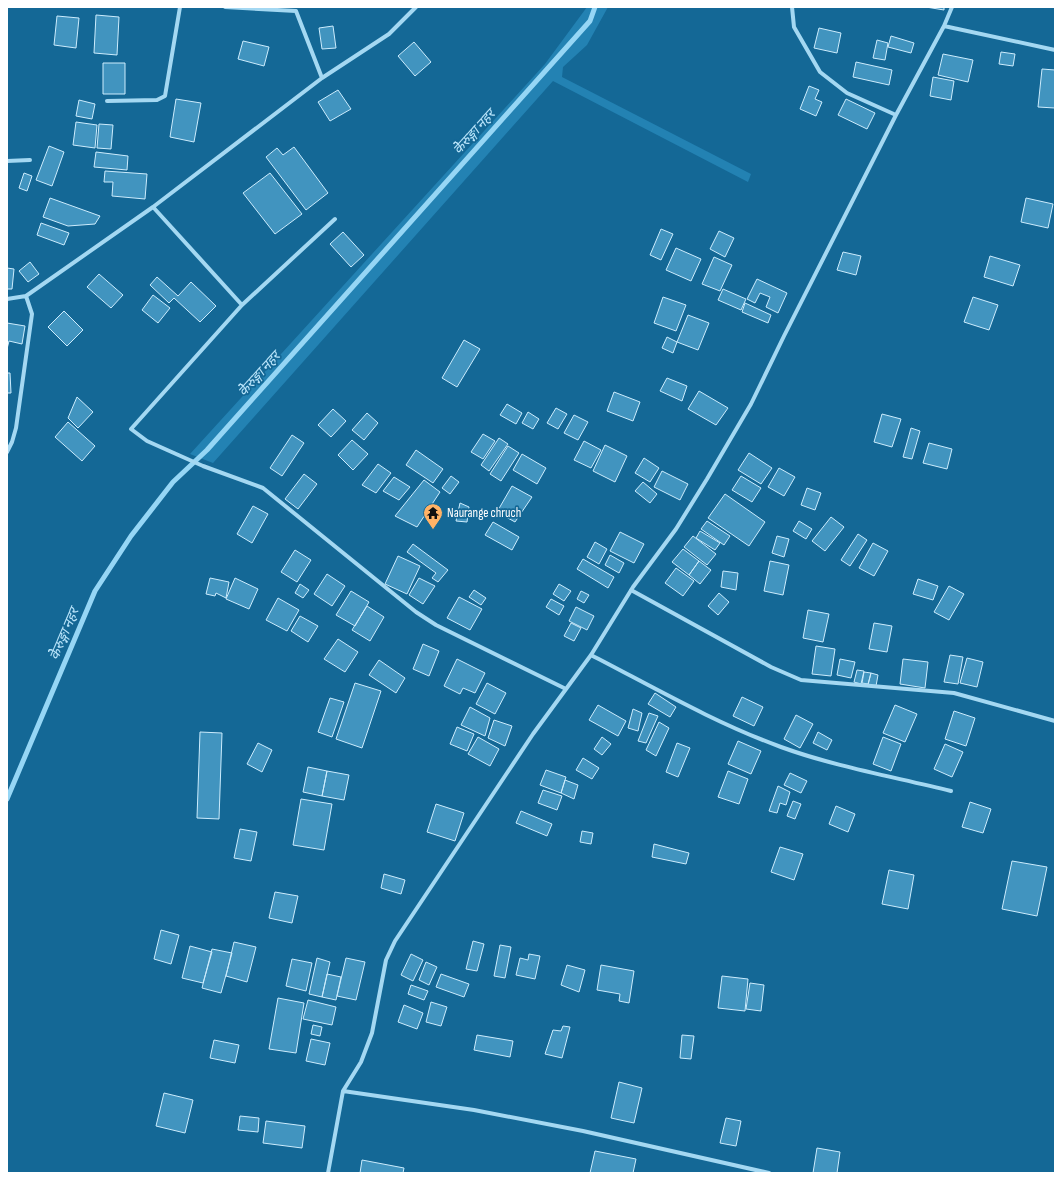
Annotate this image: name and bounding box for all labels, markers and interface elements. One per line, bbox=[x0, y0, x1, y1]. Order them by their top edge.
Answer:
water label: केेरुङ्गा नहर bbox=[449, 104, 501, 158]
water label: केेरुङ्गा नहर bbox=[234, 346, 286, 400]
temple icon: Naurange chruch bbox=[422, 502, 444, 530]
place label: Naurange chruch bbox=[447, 505, 521, 521]
water label: केेरुङ्गा नहर bbox=[45, 602, 84, 663]

